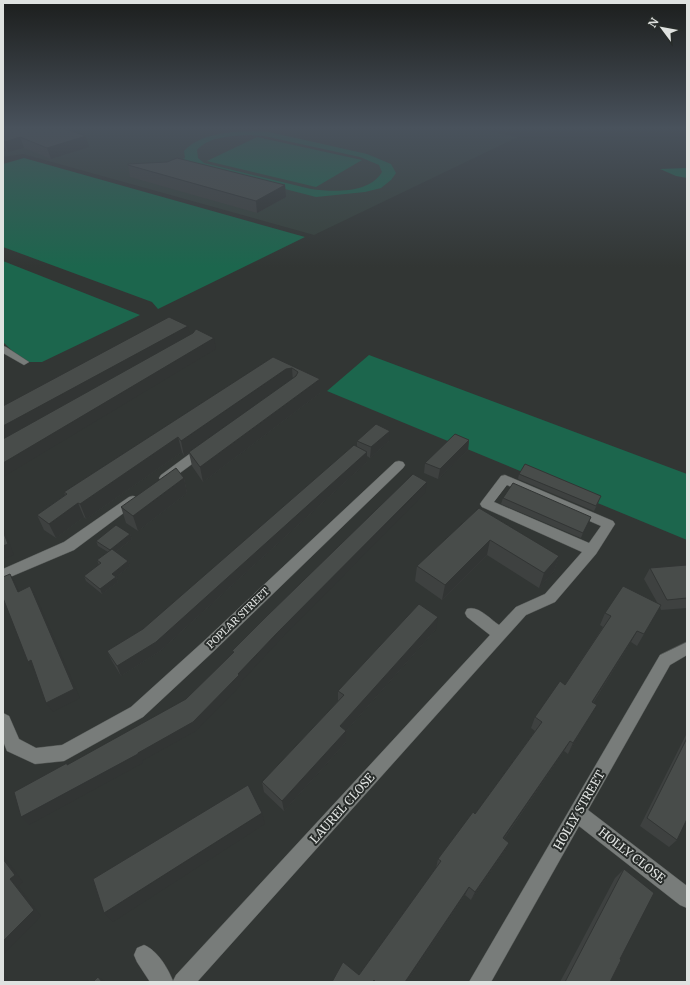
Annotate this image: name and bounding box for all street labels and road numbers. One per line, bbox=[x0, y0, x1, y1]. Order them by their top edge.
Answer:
street label: POPLAR STREET bbox=[204, 585, 272, 651]
street label: HOLLY STREET bbox=[550, 767, 608, 852]
street label: LAUREL CLOSE bbox=[307, 770, 378, 846]
street label: HOLLY CLOSE bbox=[596, 824, 669, 886]

